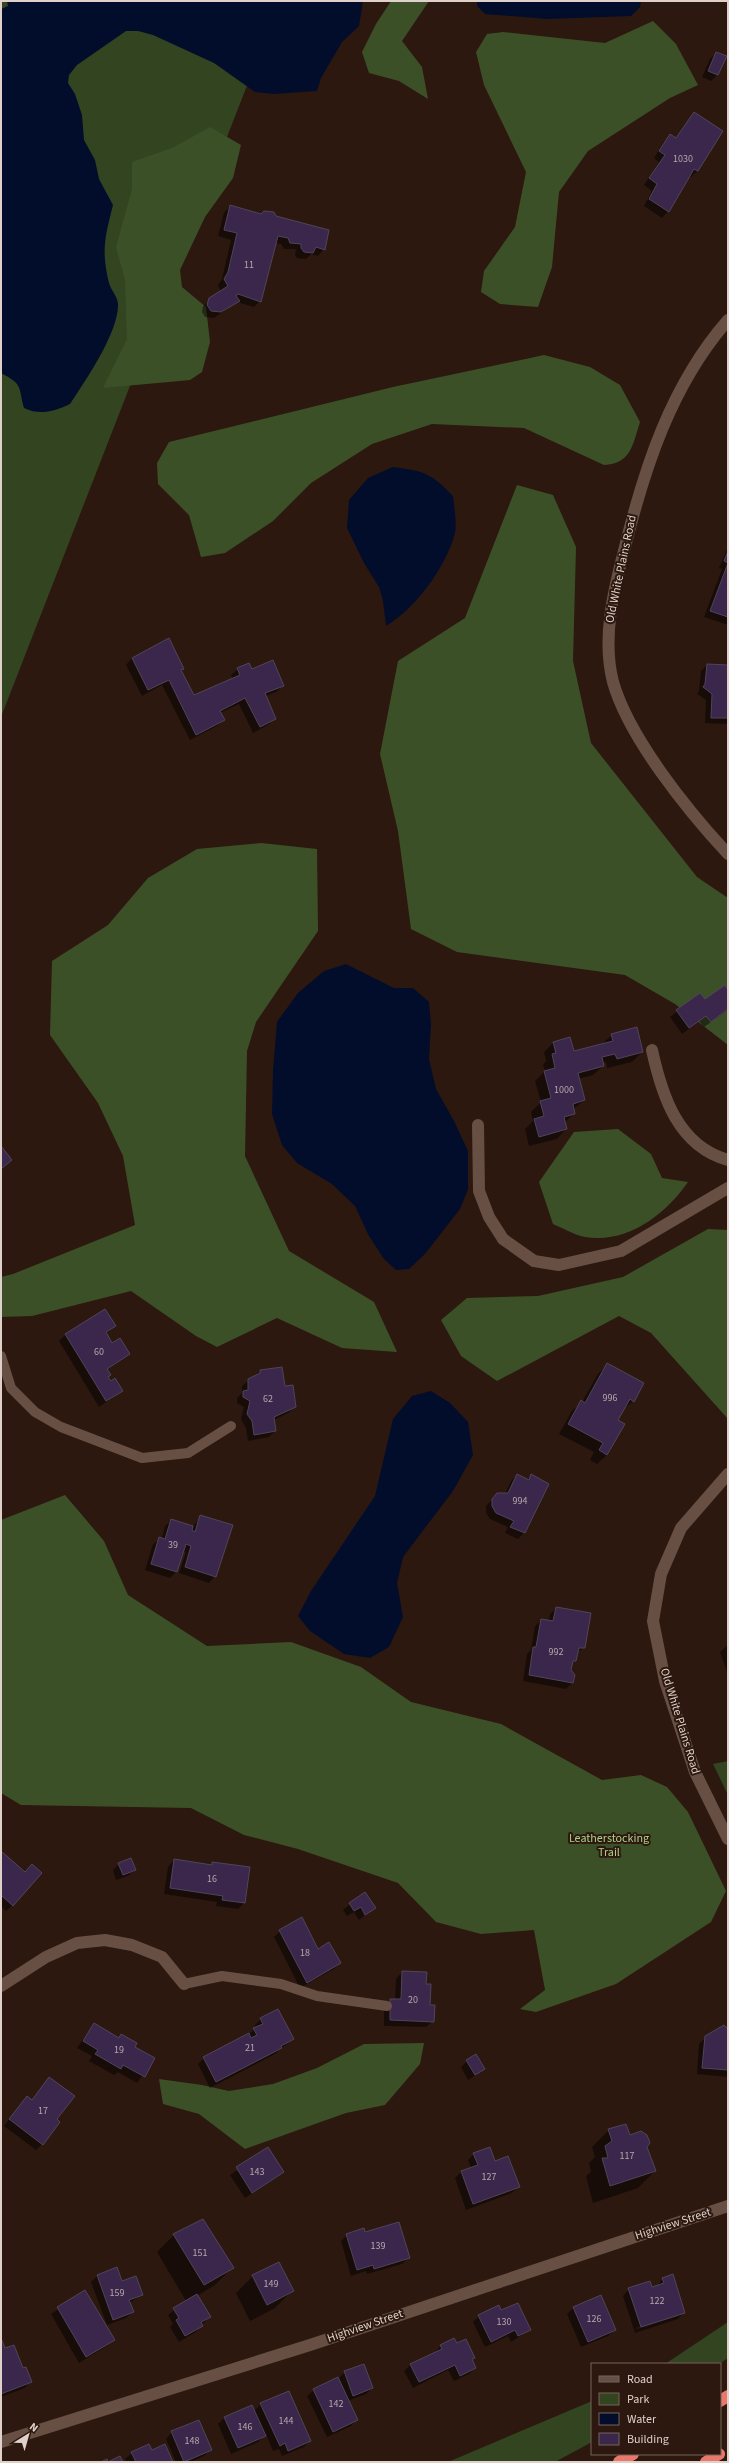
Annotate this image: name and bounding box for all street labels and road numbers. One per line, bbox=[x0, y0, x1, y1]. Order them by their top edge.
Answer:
street label: Old White Plains Road bbox=[601, 514, 641, 624]
street label: Old White Plains Road bbox=[656, 1666, 704, 1776]
street label: Highview Street bbox=[633, 2204, 713, 2244]
street label: Highview Street bbox=[325, 2305, 405, 2347]

